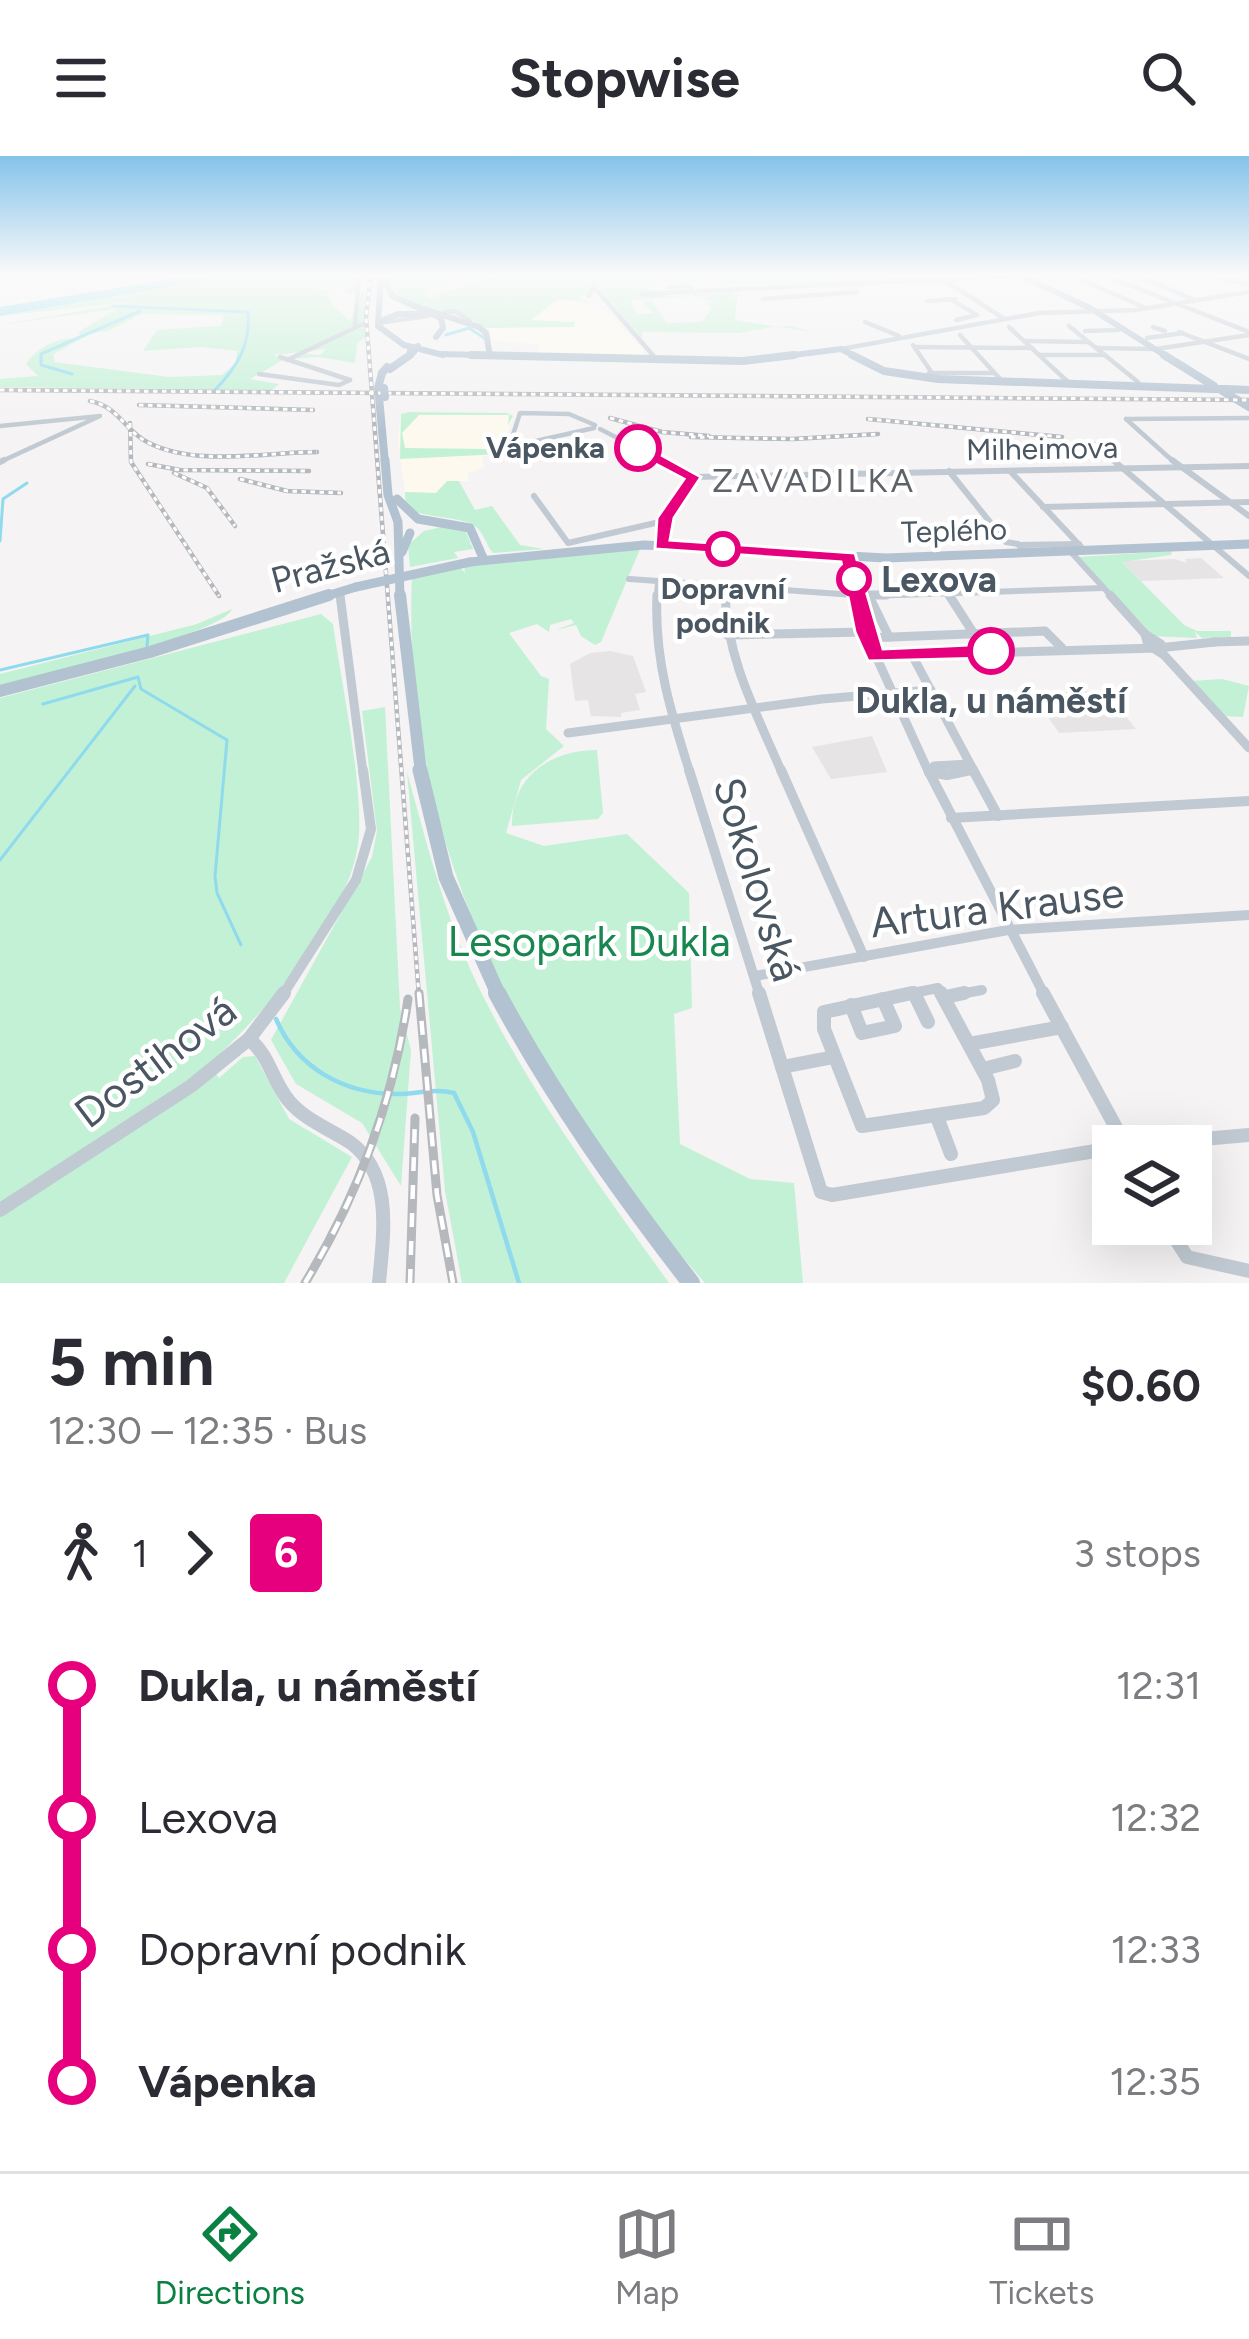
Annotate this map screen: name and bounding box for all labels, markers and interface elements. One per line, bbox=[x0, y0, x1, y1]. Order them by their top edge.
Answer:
icon: menu bbox=[48, 45, 114, 111]
icon: search bbox=[1135, 45, 1201, 111]
text: Stopwise bbox=[509, 46, 740, 111]
marker: Vápenka bbox=[616, 426, 660, 470]
place label: Vápenka bbox=[486, 429, 605, 466]
street label: Milheimova bbox=[966, 429, 1118, 468]
district label: ZAVADILKA bbox=[712, 461, 916, 500]
street label: Teplého bbox=[900, 510, 1008, 551]
street label: Pražská bbox=[266, 529, 394, 602]
marker: Dopravní podnik bbox=[707, 533, 739, 565]
place label: Lexova bbox=[881, 558, 997, 601]
marker: Lexova bbox=[838, 563, 870, 595]
place label: Dopravní podnik bbox=[661, 570, 788, 641]
marker: Dukla, u náměstí bbox=[969, 629, 1013, 673]
place label: Dukla, u náměstí bbox=[855, 679, 1129, 722]
street label: Sokolovská bbox=[702, 771, 813, 987]
street label: Artura Krause bbox=[867, 867, 1127, 948]
park label: Lesopark Dukla bbox=[447, 916, 731, 967]
street label: Dostihová bbox=[65, 984, 246, 1138]
map controls bbox=[1092, 1125, 1212, 1245]
button: layers bbox=[1092, 1125, 1212, 1245]
text: 5 min bbox=[48, 1322, 214, 1402]
text: $0.60 bbox=[1080, 1358, 1201, 1412]
text: 12:30 – 12:35 · Bus bbox=[48, 1407, 367, 1454]
icon: walk bbox=[48, 1520, 114, 1586]
icon: forward bbox=[166, 1520, 232, 1586]
text: 6 bbox=[274, 1527, 298, 1578]
text: 1 bbox=[132, 1530, 148, 1577]
text: 3 stops bbox=[1073, 1530, 1201, 1577]
text: Dukla, u náměstí bbox=[138, 1658, 477, 1712]
text: 12:31 bbox=[1116, 1662, 1201, 1709]
text: Lexova bbox=[138, 1790, 278, 1844]
text: 12:32 bbox=[1110, 1794, 1201, 1841]
text: Dopravní podnik bbox=[138, 1922, 466, 1976]
text: 12:33 bbox=[1111, 1926, 1201, 1973]
text: Vápenka bbox=[138, 2054, 317, 2108]
text: 12:35 bbox=[1110, 2058, 1201, 2105]
tab: Directions bbox=[155, 2201, 305, 2312]
tab: Map bbox=[614, 2201, 680, 2312]
tab: Tickets bbox=[989, 2201, 1094, 2312]

